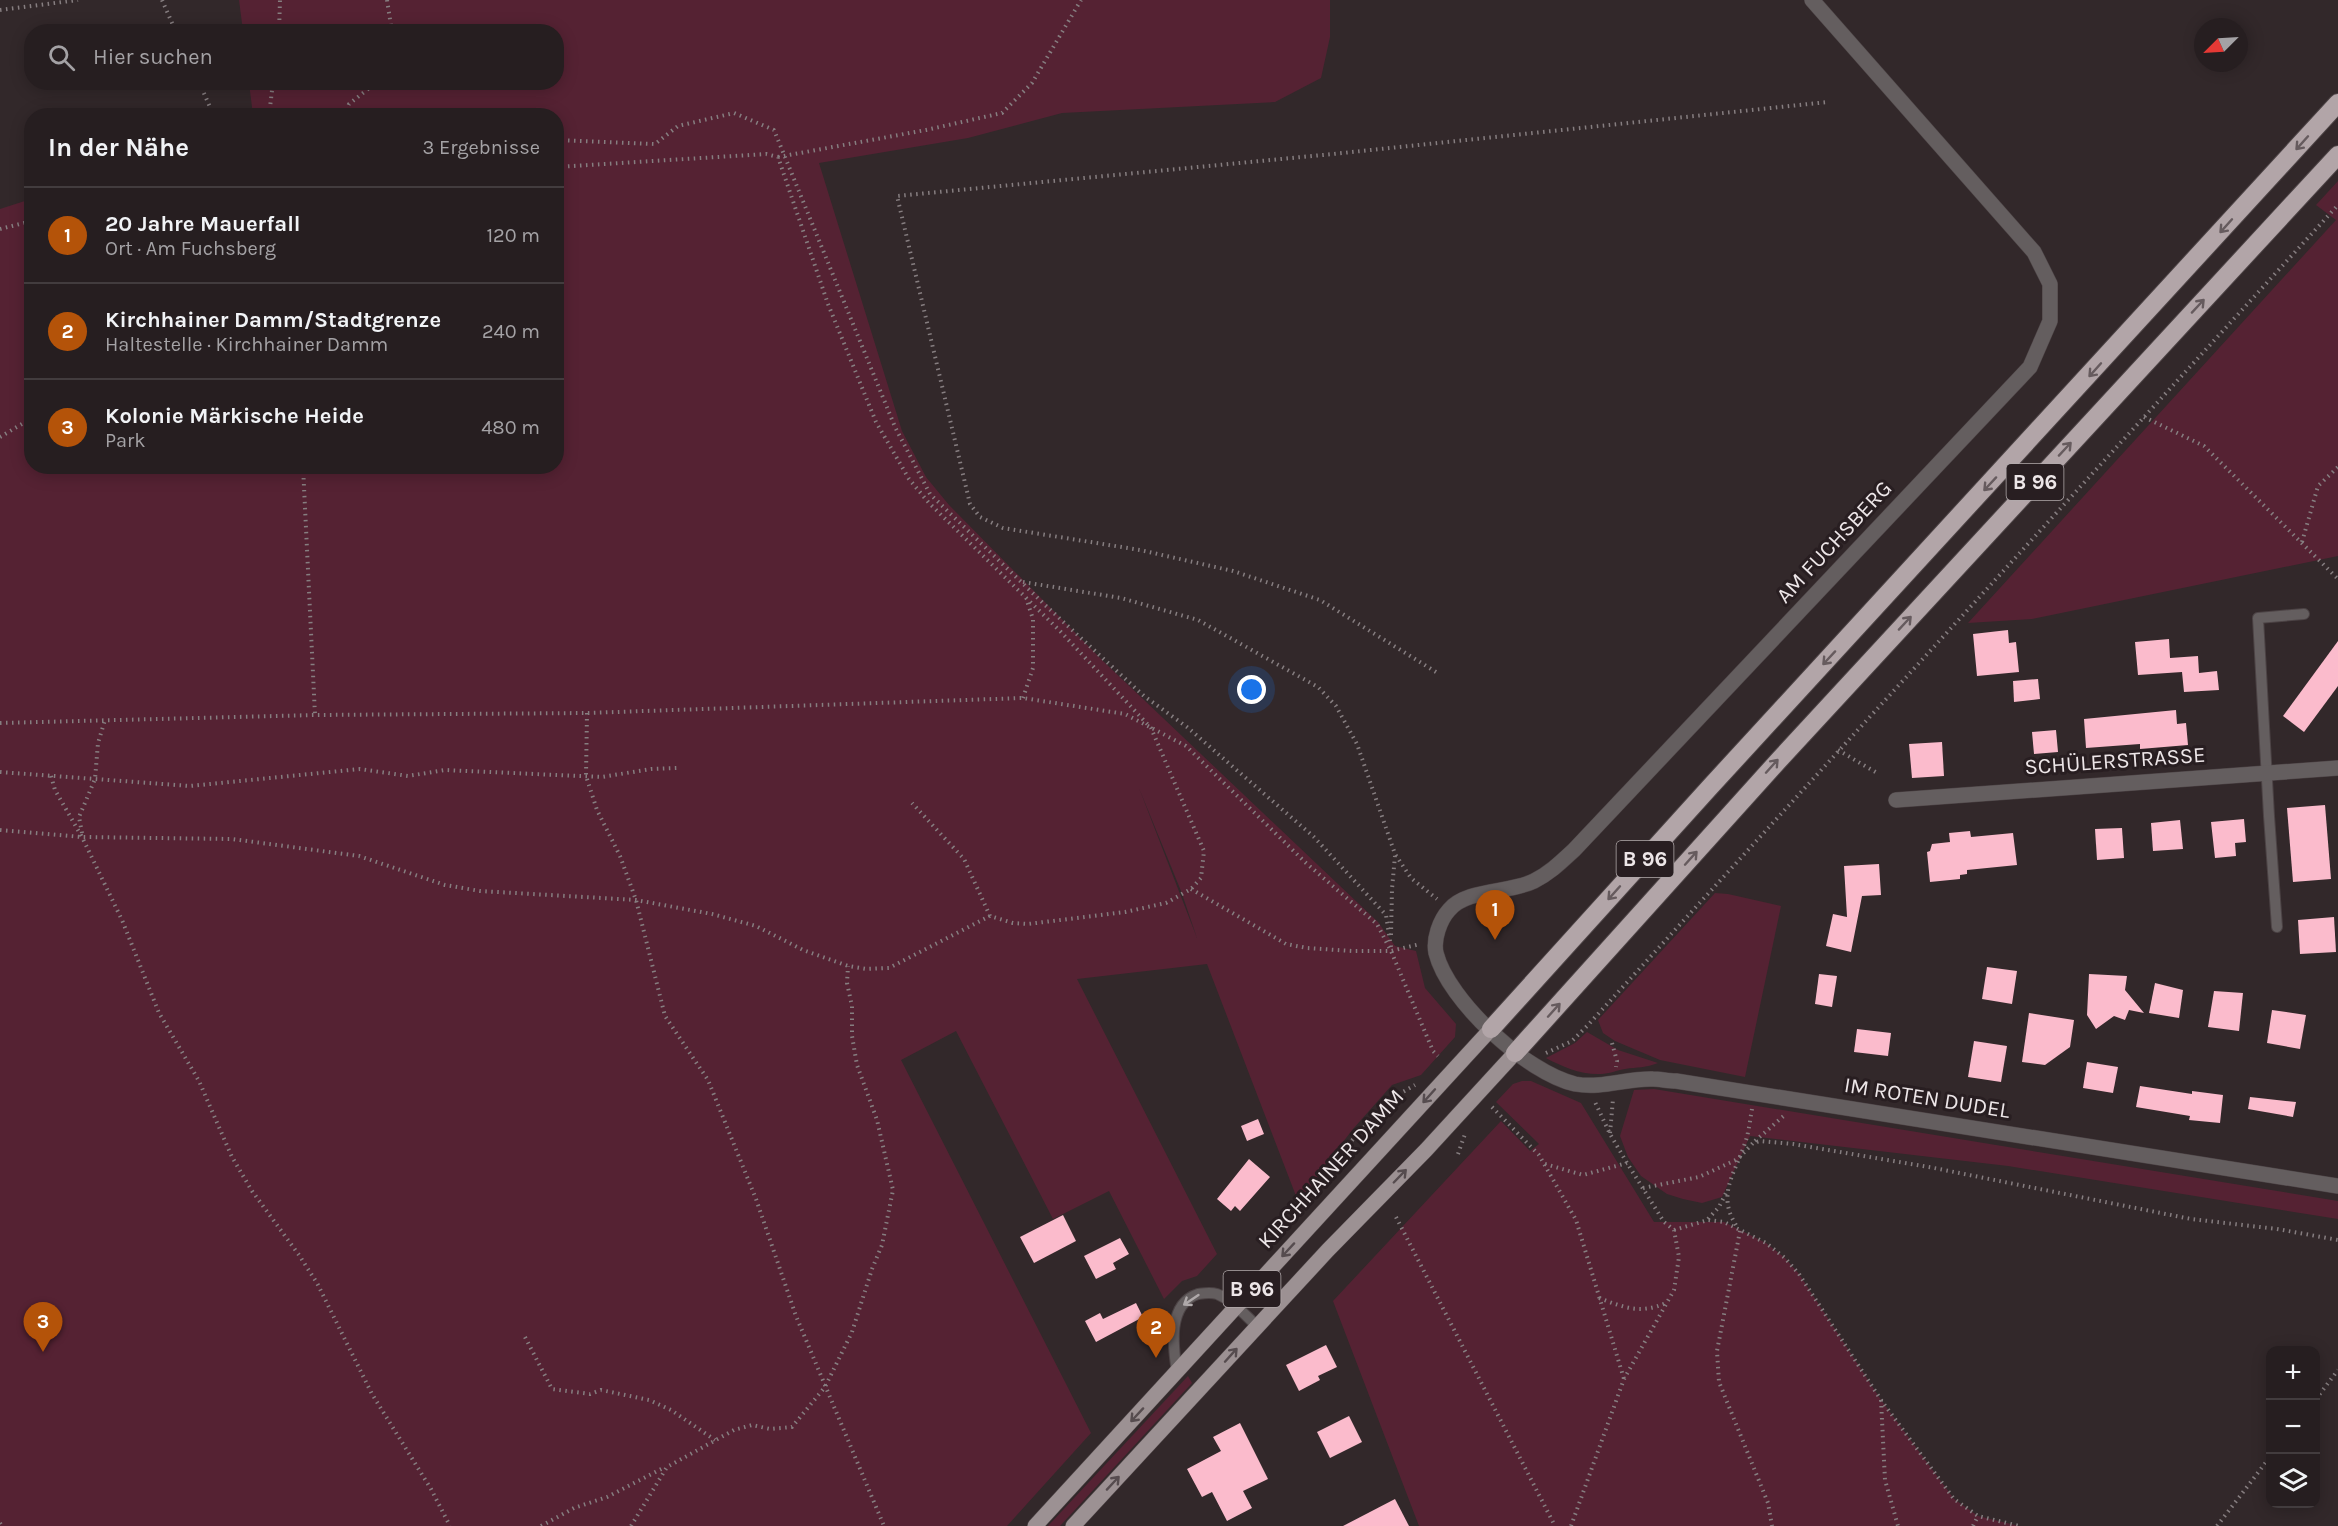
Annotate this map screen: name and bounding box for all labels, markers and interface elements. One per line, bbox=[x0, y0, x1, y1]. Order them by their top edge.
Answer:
north arrow bbox=[2194, 18, 2248, 72]
search box bbox=[24, 24, 564, 90]
icon: search bbox=[45, 41, 78, 74]
text: Hier suchen bbox=[93, 44, 213, 70]
text: In der Nähe bbox=[48, 132, 189, 163]
one-way arrow bbox=[2295, 135, 2309, 150]
text: 3 Ergebnisse bbox=[423, 136, 540, 159]
text: 20 Jahre Mauerfall bbox=[105, 211, 301, 237]
one-way arrow bbox=[2219, 218, 2233, 233]
text: 1 bbox=[64, 224, 71, 247]
text: 120 m bbox=[486, 224, 540, 247]
text: Ort · Am Fuchsberg bbox=[105, 237, 276, 260]
one-way arrow bbox=[2191, 299, 2205, 314]
text: Kirchhainer Damm/Stadtgrenze bbox=[105, 307, 441, 333]
text: 2 bbox=[61, 320, 74, 343]
text: 240 m bbox=[482, 320, 540, 343]
text: Haltestelle · Kirchhainer Damm bbox=[105, 333, 388, 356]
one-way arrow bbox=[2088, 362, 2102, 377]
text: Kolonie Märkische Heide bbox=[105, 403, 364, 429]
text: 3 bbox=[61, 416, 74, 439]
text: 480 m bbox=[481, 416, 540, 439]
text: Park bbox=[105, 429, 146, 452]
one-way arrow bbox=[2058, 441, 2072, 456]
road number: B 96 bbox=[2006, 464, 2064, 500]
street label: AM FUCHSBERG bbox=[1771, 476, 1897, 608]
one-way arrow bbox=[1983, 476, 1997, 491]
one-way arrow bbox=[1897, 616, 1911, 631]
one-way arrow bbox=[1822, 650, 1836, 665]
your location bbox=[1237, 675, 1266, 704]
street label: SCHÜLERSTRASSE bbox=[2024, 742, 2206, 780]
one-way arrow bbox=[1765, 759, 1779, 774]
road number: B 96 bbox=[1616, 841, 1674, 877]
one-way arrow bbox=[1684, 850, 1698, 865]
one-way arrow bbox=[1607, 885, 1621, 900]
pin: 1 bbox=[1476, 890, 1514, 940]
one-way arrow bbox=[1547, 1002, 1561, 1017]
street label: IM ROTEN DUDEL bbox=[1842, 1072, 2012, 1124]
street label: KIRCHHAINER DAMM bbox=[1253, 1084, 1409, 1254]
one-way arrow bbox=[1422, 1089, 1436, 1104]
one-way arrow bbox=[1393, 1169, 1407, 1184]
one-way arrow bbox=[1281, 1242, 1295, 1257]
road number: B 96 bbox=[1224, 1271, 1280, 1307]
one-way arrow bbox=[1183, 1293, 1199, 1306]
pin: 3 bbox=[24, 1302, 63, 1352]
pin: 2 bbox=[1136, 1308, 1176, 1358]
map controls bbox=[2266, 1346, 2320, 1508]
button: + bbox=[2266, 1346, 2320, 1400]
one-way arrow bbox=[1224, 1347, 1238, 1362]
button: − bbox=[2266, 1400, 2320, 1454]
one-way arrow bbox=[1131, 1407, 1145, 1422]
button: layers bbox=[2266, 1454, 2320, 1508]
one-way arrow bbox=[1106, 1476, 1120, 1491]

